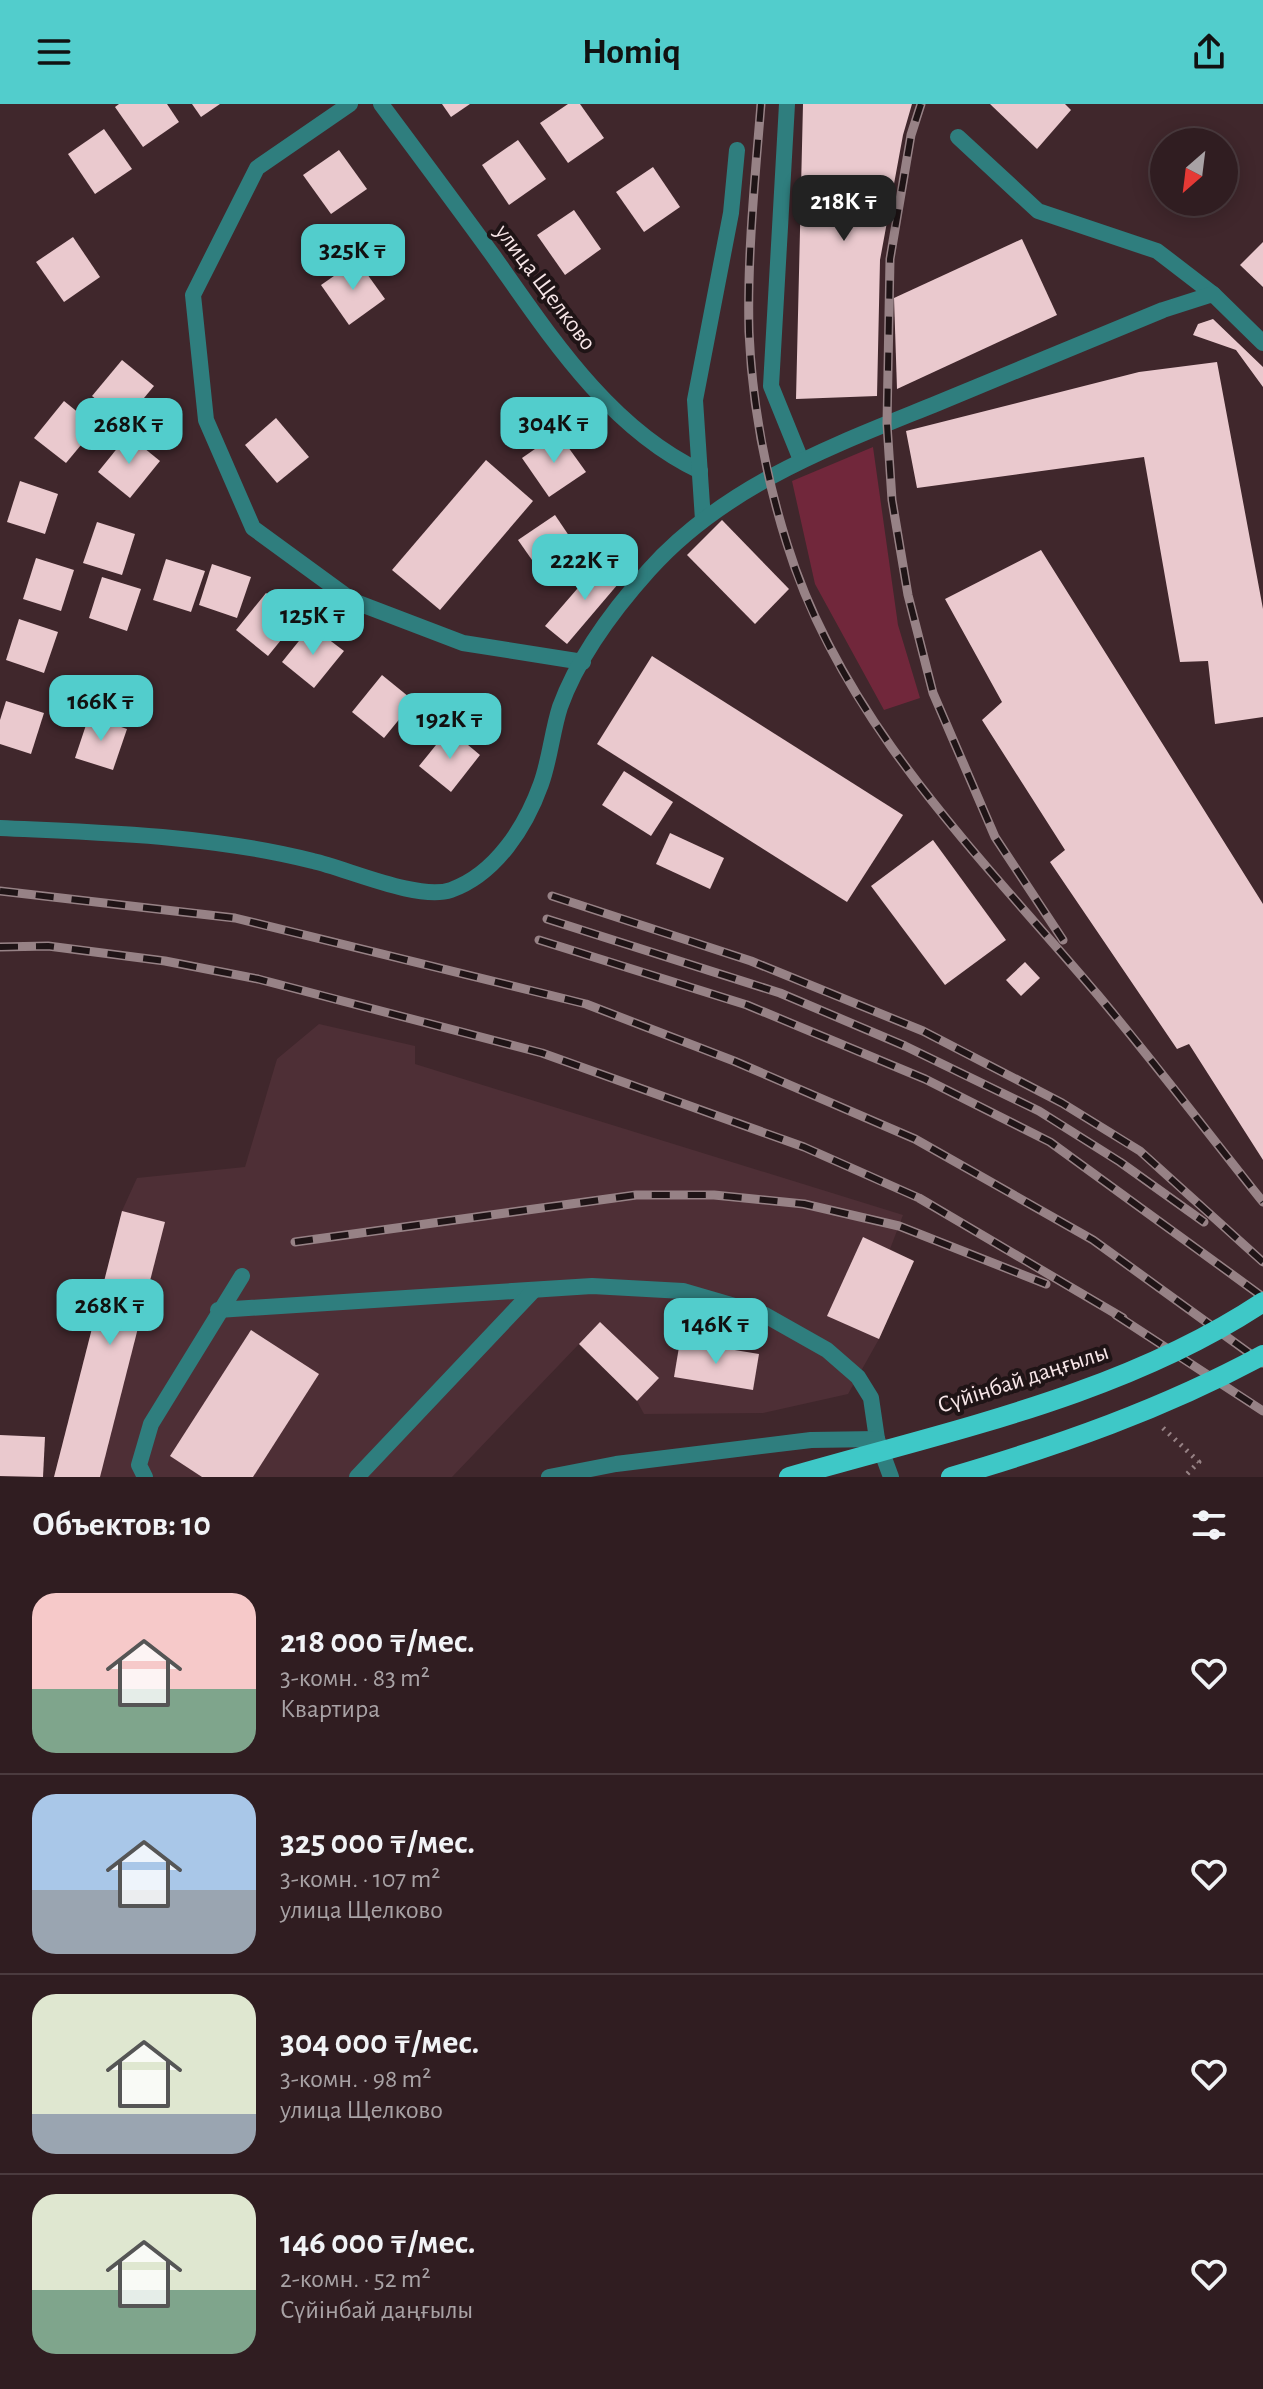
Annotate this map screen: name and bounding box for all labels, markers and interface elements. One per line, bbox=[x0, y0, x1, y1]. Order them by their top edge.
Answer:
icon: menu bbox=[32, 30, 76, 74]
icon: share bbox=[1187, 30, 1231, 74]
text: Homiq bbox=[582, 34, 681, 70]
north arrow bbox=[1150, 128, 1238, 216]
map controls bbox=[1150, 128, 1238, 216]
pin: 218K ₸ bbox=[779, 175, 909, 243]
text: 218K ₸ bbox=[810, 188, 878, 214]
street label: улица Щелково bbox=[490, 220, 600, 355]
pin: 325K ₸ bbox=[288, 224, 418, 292]
text: 325K ₸ bbox=[319, 237, 387, 263]
pin: 304K ₸ bbox=[489, 397, 619, 465]
pin: 268K ₸ bbox=[64, 398, 194, 466]
text: 304K ₸ bbox=[518, 410, 590, 436]
text: 268K ₸ bbox=[94, 411, 164, 437]
pin: 222K ₸ bbox=[520, 534, 650, 602]
text: 222K ₸ bbox=[550, 547, 620, 573]
pin: 125K ₸ bbox=[248, 589, 378, 657]
text: 125K ₸ bbox=[280, 602, 346, 628]
pin: 166K ₸ bbox=[36, 675, 166, 743]
text: 166K ₸ bbox=[67, 688, 135, 714]
pin: 192K ₸ bbox=[385, 693, 515, 761]
text: 192K ₸ bbox=[416, 706, 484, 732]
pin: 268K ₸ bbox=[45, 1279, 175, 1347]
text: 268K ₸ bbox=[75, 1292, 145, 1318]
pin: 146K ₸ bbox=[651, 1298, 781, 1366]
text: 146K ₸ bbox=[682, 1311, 750, 1337]
street label: Сүйінбай даңғылы bbox=[935, 1340, 1112, 1418]
icon: filters bbox=[1187, 1503, 1231, 1547]
text: Объектов: 10 bbox=[32, 1508, 211, 1542]
icon: home bbox=[96, 1625, 192, 1721]
text: 218 000 ₸/мес. bbox=[280, 1625, 475, 1659]
icon: heart bbox=[1187, 1651, 1231, 1695]
text: 3-комн. · 83 m² bbox=[280, 1665, 430, 1691]
text: Квартира bbox=[280, 1696, 380, 1722]
icon: home bbox=[96, 1826, 192, 1922]
text: 325 000 ₸/мес. bbox=[280, 1826, 475, 1860]
icon: heart bbox=[1187, 1852, 1231, 1896]
text: 3-комн. · 107 m² bbox=[280, 1866, 440, 1892]
text: улица Щелково bbox=[280, 1897, 443, 1923]
icon: home bbox=[96, 2026, 192, 2122]
text: 304 000 ₸/мес. bbox=[280, 2026, 479, 2060]
icon: heart bbox=[1187, 2052, 1231, 2096]
text: 3-комн. · 98 m² bbox=[280, 2066, 431, 2092]
text: улица Щелково bbox=[280, 2097, 443, 2123]
icon: home bbox=[96, 2226, 192, 2322]
text: 146 000 ₸/мес. bbox=[280, 2226, 476, 2260]
icon: heart bbox=[1187, 2252, 1231, 2296]
text: 2-комн. · 52 m² bbox=[280, 2266, 431, 2292]
text: Сүйінбай даңғылы bbox=[280, 2297, 473, 2323]

